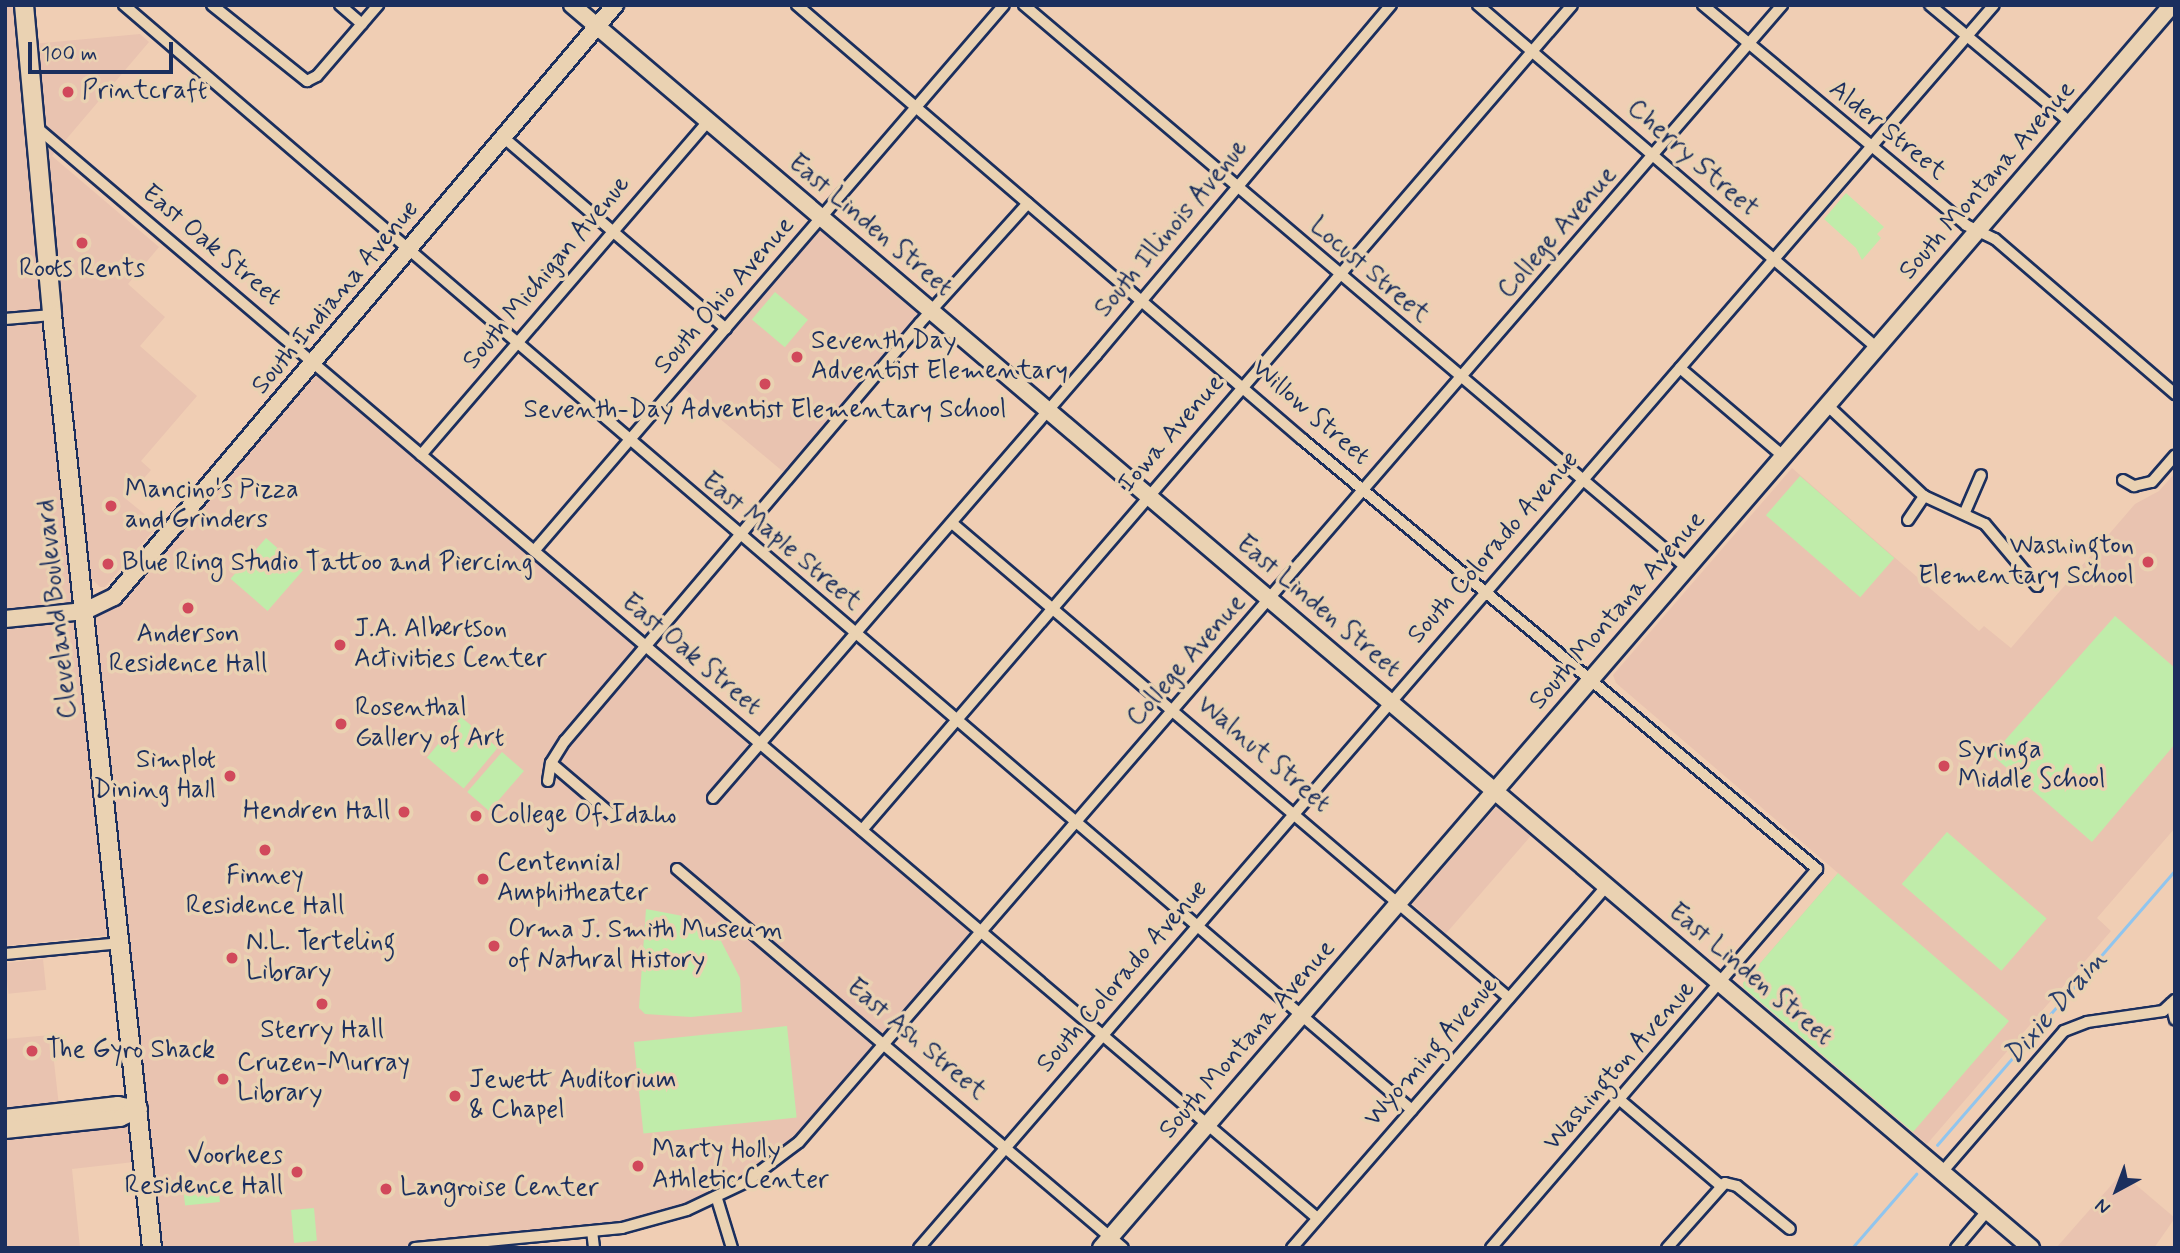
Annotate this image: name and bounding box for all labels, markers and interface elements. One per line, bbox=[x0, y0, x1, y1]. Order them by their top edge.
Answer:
scale bar bbox=[32, 28, 177, 72]
text: 100 m bbox=[41, 40, 97, 68]
street label: Alder Street bbox=[1822, 74, 1952, 188]
street label: South Montana Avenue bbox=[1893, 75, 2083, 287]
place label: Printcraft bbox=[82, 76, 207, 108]
marker: Printcraft bbox=[60, 84, 76, 100]
street label: Cherry Street bbox=[1620, 94, 1764, 224]
street label: South Illinois Avenue bbox=[1086, 131, 1258, 327]
street label: East Linden Street bbox=[780, 147, 960, 305]
street label: College Avenue bbox=[1492, 160, 1624, 306]
street label: South Michigan Avenue bbox=[455, 167, 639, 379]
street label: East Oak Street bbox=[133, 177, 289, 315]
street label: South Indiana Avenue bbox=[245, 193, 427, 403]
street label: South Ohio Avenue bbox=[648, 211, 802, 381]
street label: Locust Street bbox=[1302, 212, 1436, 330]
marker: Roots Rents bbox=[74, 235, 90, 251]
place label: Roots Rents bbox=[19, 254, 145, 286]
place label: Seventh Day Adventist Elementary bbox=[811, 326, 1068, 388]
marker: Seventh Day Adventist Elementary bbox=[789, 349, 805, 365]
street label: Willow Street bbox=[1243, 352, 1377, 474]
street label: Iowa Avenue bbox=[1112, 369, 1232, 499]
marker: Seventh-Day Adventist Elementary School bbox=[757, 376, 773, 392]
place label: Seventh-Day Adventist Elementary School bbox=[521, 395, 1009, 427]
street label: South Colorado Avenue bbox=[1401, 444, 1587, 652]
street label: East Maple Street bbox=[695, 466, 867, 618]
place label: Mancino's Pizza and Grinders bbox=[125, 475, 300, 536]
street label: Cleveland Boulevard bbox=[31, 498, 85, 720]
marker: Mancino's Pizza and Grinders bbox=[103, 498, 119, 514]
street label: South Montana Avenue bbox=[1523, 505, 1713, 717]
street label: East Linden Street bbox=[1228, 528, 1408, 686]
place label: Washington Elementary School bbox=[1918, 531, 2134, 592]
place label: Blue Ring Studio Tattoo and Piercing bbox=[122, 548, 514, 580]
marker: Washington Elementary School bbox=[2140, 554, 2156, 570]
marker: Blue Ring Studio Tattoo and Piercing bbox=[100, 556, 116, 572]
street label: East Oak Street bbox=[613, 586, 769, 724]
street label: College Avenue bbox=[1121, 588, 1253, 734]
marker: Anderson Residence Hall bbox=[180, 600, 196, 616]
place label: J.A. Albertson Activities Center bbox=[354, 614, 543, 676]
place label: Anderson Residence Hall bbox=[109, 619, 267, 680]
marker: J.A. Albertson Activities Center bbox=[332, 637, 348, 653]
street label: Walnut Street bbox=[1188, 689, 1338, 821]
place label: Rosenthal Gallery of Art bbox=[355, 693, 507, 754]
marker: Rosenthal Gallery of Art bbox=[333, 716, 349, 732]
place label: Syringa Middle School bbox=[1958, 735, 2107, 796]
place label: Simplot Dining Hall bbox=[91, 745, 216, 806]
marker: Syringa Middle School bbox=[1936, 758, 1952, 774]
marker: Simplot Dining Hall bbox=[222, 768, 238, 784]
place label: Hendren Hall bbox=[246, 796, 390, 828]
place label: College Of Idaho bbox=[490, 800, 671, 832]
marker: Hendren Hall bbox=[396, 804, 412, 820]
marker: College Of Idaho bbox=[468, 808, 484, 824]
marker: Finney Residence Hall bbox=[257, 842, 273, 858]
place label: Centennial Amphitheater bbox=[497, 848, 648, 910]
place label: Finney Residence Hall bbox=[186, 861, 344, 922]
marker: Centennial Amphitheater bbox=[475, 871, 491, 887]
street label: South Colorado Avenue bbox=[1030, 873, 1216, 1081]
street label: East Linden Street bbox=[1660, 896, 1840, 1054]
place label: Orma J. Smith Museum of Natural History bbox=[508, 915, 784, 976]
place label: N.L. Terteling Library bbox=[246, 927, 396, 988]
street label: South Montana Avenue bbox=[1153, 934, 1343, 1146]
marker: Orma J. Smith Museum of Natural History bbox=[486, 938, 502, 954]
water label: Dixie Drain bbox=[1997, 944, 2115, 1072]
marker: N.L. Terteling Library bbox=[224, 950, 240, 966]
street label: Wyoming Avenue bbox=[1356, 968, 1508, 1136]
street label: East Ash Street bbox=[840, 972, 992, 1108]
street label: Washington Avenue bbox=[1538, 975, 1702, 1157]
marker: Sterry Hall bbox=[314, 996, 330, 1012]
place label: Sterry Hall bbox=[261, 1015, 383, 1047]
place label: The Gyro Shack bbox=[46, 1035, 215, 1067]
marker: The Gyro Shack bbox=[24, 1043, 40, 1059]
place label: Cruzen-Murray Library bbox=[237, 1048, 410, 1110]
place label: Jewett Auditorium & Chapel bbox=[469, 1065, 676, 1126]
marker: Cruzen-Murray Library bbox=[215, 1071, 231, 1087]
marker: Jewett Auditorium & Chapel bbox=[447, 1088, 463, 1104]
place label: Marty Holly Athletic Center bbox=[652, 1135, 824, 1196]
place label: Voorhees Residence Hall bbox=[125, 1141, 283, 1202]
north arrow bbox=[2082, 1155, 2152, 1225]
marker: Marty Holly Athletic Center bbox=[630, 1158, 646, 1174]
marker: Voorhees Residence Hall bbox=[289, 1164, 305, 1180]
place label: Langroise Center bbox=[400, 1173, 594, 1205]
marker: Langroise Center bbox=[378, 1181, 394, 1197]
text: N bbox=[2090, 1193, 2116, 1220]

